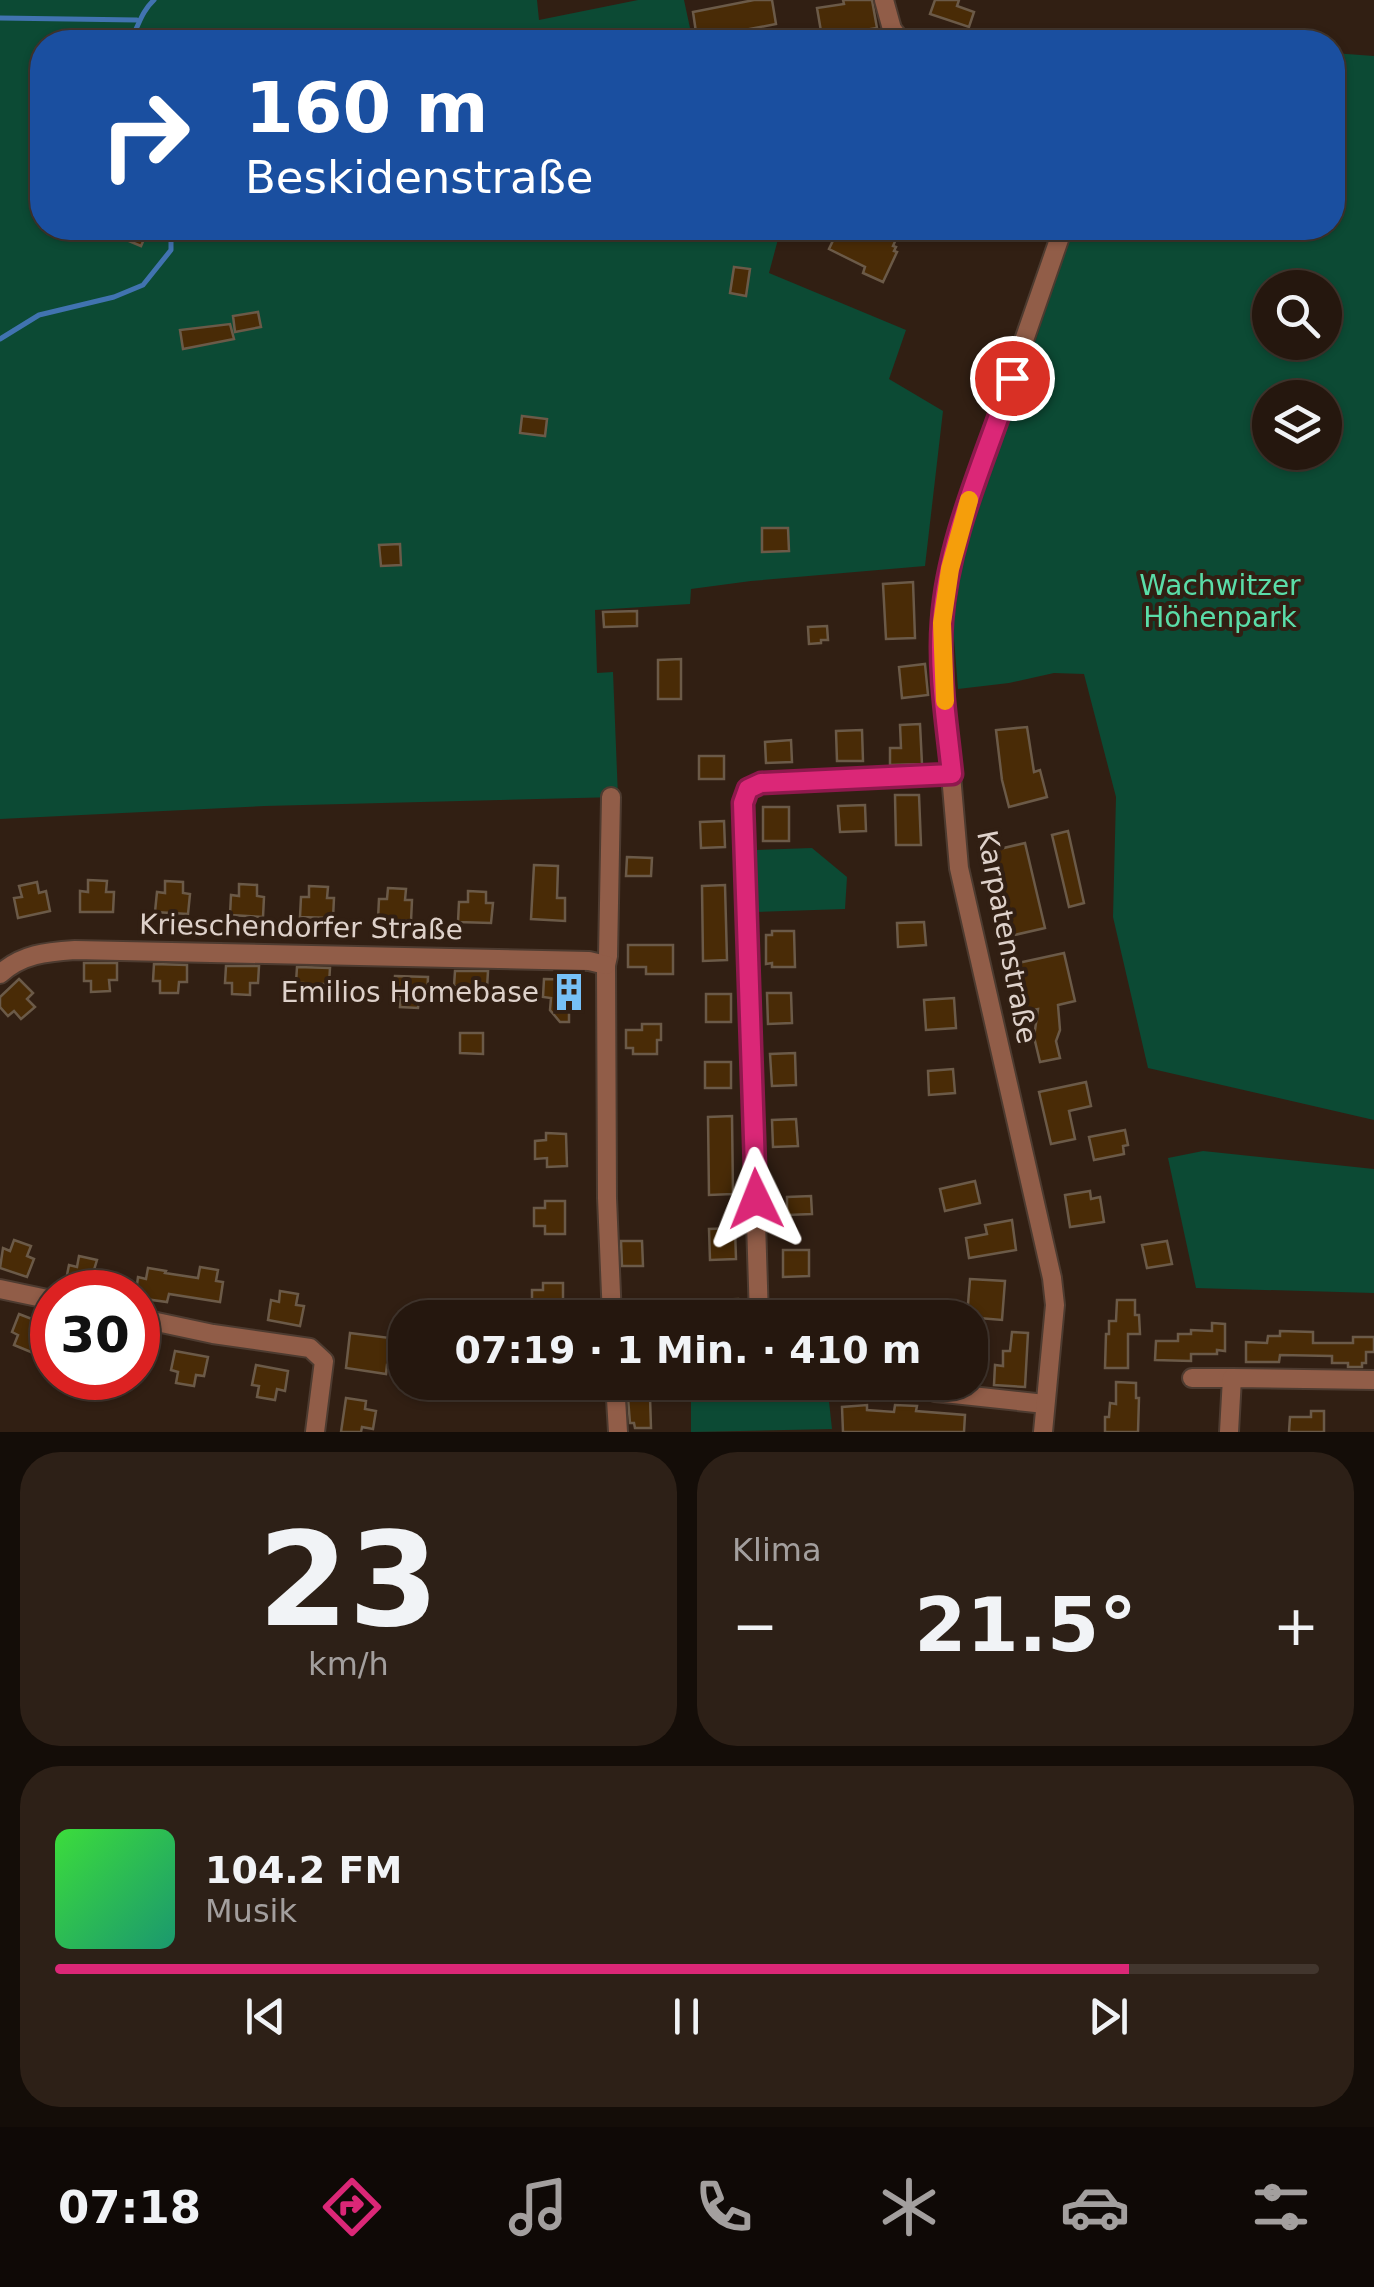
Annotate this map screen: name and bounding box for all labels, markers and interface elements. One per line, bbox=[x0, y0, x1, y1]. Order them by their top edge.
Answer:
text: 160 m bbox=[245, 67, 488, 149]
icon: right bbox=[80, 70, 210, 200]
text: Beskidenstraße bbox=[245, 151, 594, 204]
map controls bbox=[1252, 270, 1342, 470]
button: search bbox=[1252, 270, 1342, 360]
pin bbox=[970, 336, 1055, 421]
icon: arrive bbox=[985, 351, 1040, 406]
button: layers bbox=[1252, 380, 1342, 470]
park label: Wachwitzer Höhenpark bbox=[1139, 569, 1301, 634]
street label: Karpatenstraße bbox=[970, 828, 1044, 1046]
street label: Krieschendorfer Straße bbox=[139, 908, 463, 946]
building icon: Emilios Homebase bbox=[548, 971, 590, 1013]
place label: Emilios Homebase bbox=[281, 976, 539, 1009]
position arrow bbox=[704, 1147, 808, 1251]
speed limit sign: 30 bbox=[30, 1270, 160, 1400]
text: 07:19 · 1 Min. · 410 m bbox=[455, 1328, 921, 1372]
text: 23 bbox=[258, 1504, 439, 1656]
text: Klima bbox=[732, 1531, 822, 1569]
text: 21.5° bbox=[914, 1581, 1137, 1669]
text: − bbox=[732, 1594, 778, 1658]
text: + bbox=[1273, 1594, 1319, 1658]
text: km/h bbox=[308, 1645, 389, 1683]
text: 104.2 FM bbox=[205, 1848, 402, 1892]
text: Musik bbox=[205, 1892, 297, 1930]
icon: previous bbox=[238, 1989, 293, 2044]
icon: pause bbox=[659, 1989, 714, 2044]
icon: next bbox=[1081, 1989, 1136, 2044]
icon: directions bbox=[317, 2172, 387, 2242]
icon: music bbox=[503, 2172, 573, 2242]
icon: phone bbox=[689, 2172, 759, 2242]
icon: climate bbox=[874, 2172, 944, 2242]
icon: car bbox=[1060, 2172, 1130, 2242]
icon: filters bbox=[1246, 2172, 1316, 2242]
text: 07:18 bbox=[58, 2181, 201, 2234]

